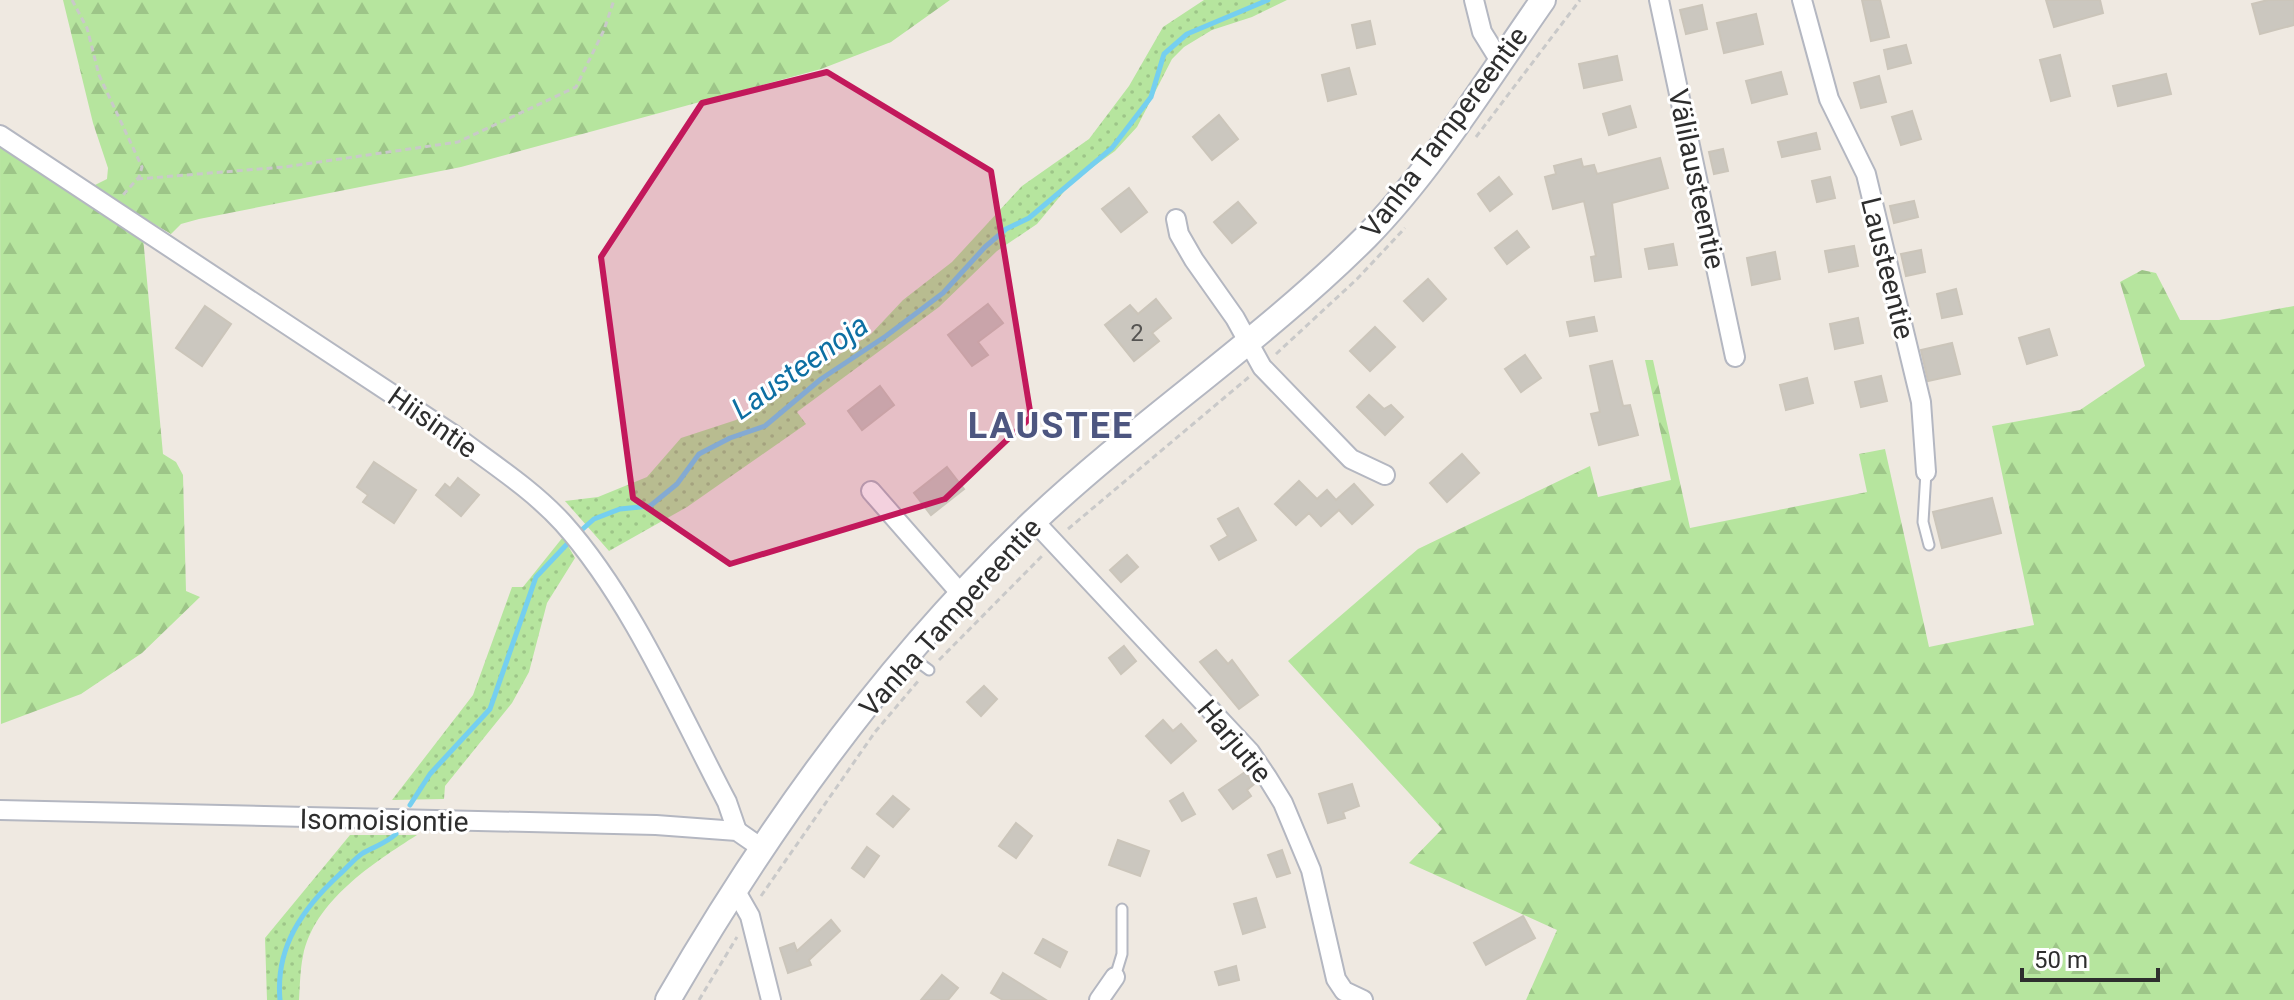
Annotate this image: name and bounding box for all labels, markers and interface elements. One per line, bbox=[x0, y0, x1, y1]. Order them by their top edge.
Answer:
street label: Vanha Tampereentie bbox=[1354, 20, 1535, 244]
street label: Välilausteentie bbox=[1661, 86, 1732, 272]
street label: Lausteentie bbox=[1854, 194, 1921, 343]
water label: Lausteenoja bbox=[725, 307, 875, 426]
house number: 2 bbox=[1130, 319, 1144, 347]
street label: Hiisintie bbox=[382, 380, 484, 465]
district label: LAUSTEE bbox=[968, 405, 1134, 447]
street label: Vanha Tampereentie bbox=[853, 511, 1048, 723]
street label: Harjutie bbox=[1191, 693, 1279, 789]
street label: Isomoisiontie bbox=[299, 803, 469, 838]
scale bar bbox=[2022, 932, 2158, 982]
text: 50 m bbox=[2034, 946, 2088, 974]

